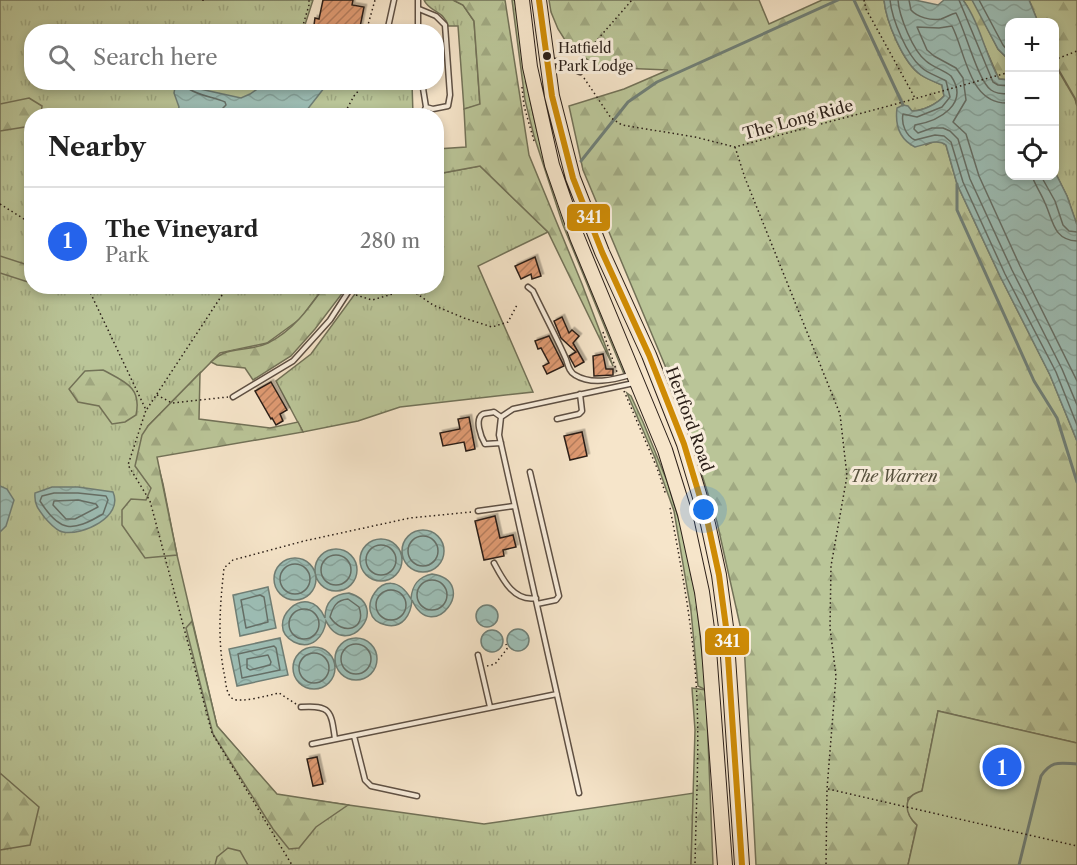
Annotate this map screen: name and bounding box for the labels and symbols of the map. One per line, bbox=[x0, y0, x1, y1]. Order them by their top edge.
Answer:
place label: Hatfield Park Lodge bbox=[558, 39, 633, 75]
marker: Hatfield Park Lodge bbox=[541, 50, 553, 62]
street label: The Long Ride bbox=[741, 95, 855, 143]
line badge: 341 bbox=[566, 203, 611, 232]
text: 341 bbox=[576, 207, 603, 227]
street label: Hertford Road bbox=[662, 364, 718, 474]
park label: The Warren bbox=[850, 466, 938, 486]
your location bbox=[689, 495, 718, 524]
line badge: 341 bbox=[704, 627, 750, 656]
text: 341 bbox=[714, 631, 741, 651]
pin: 1 bbox=[982, 744, 1022, 789]

